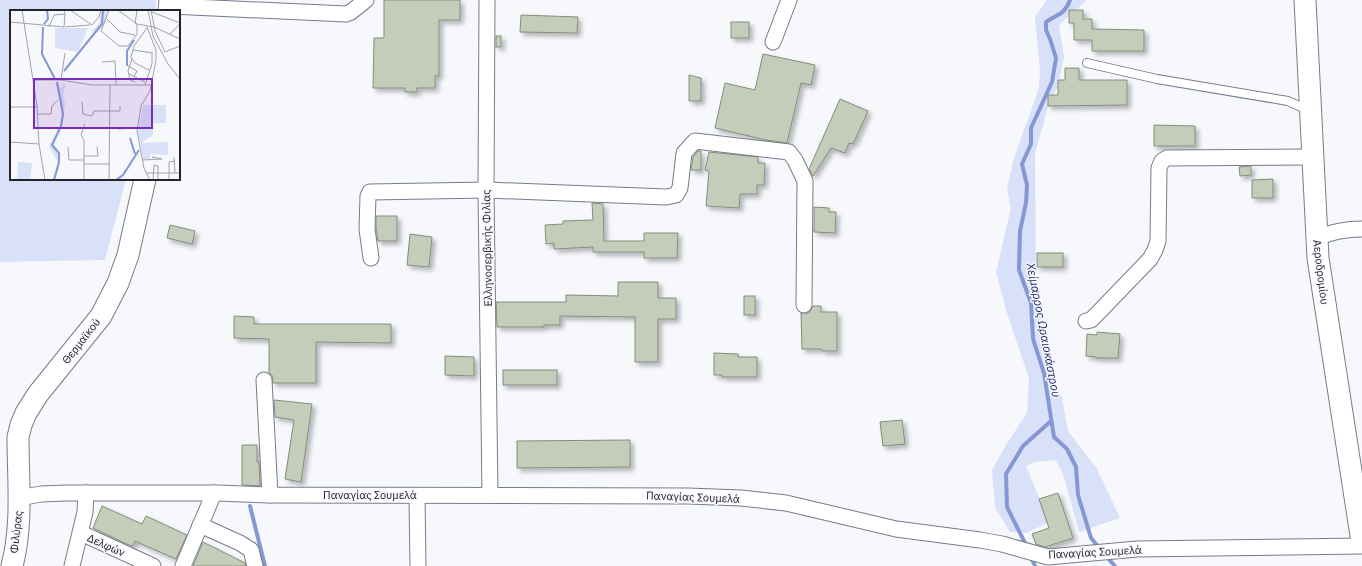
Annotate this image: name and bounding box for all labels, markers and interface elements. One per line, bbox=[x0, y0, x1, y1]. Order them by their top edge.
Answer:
inset map bbox=[10, 10, 180, 180]
street label: Ελληνοσερβικής Φιλίας bbox=[479, 189, 495, 307]
street label: Αεροδρομίου bbox=[1310, 239, 1332, 305]
water label: Χείμαρρος Ωραιοκάστρου bbox=[1023, 260, 1064, 399]
street label: Θερμαϊκού bbox=[59, 315, 103, 367]
street label: Παναγίας Σουμελά bbox=[323, 488, 417, 502]
street label: Παναγίας Σουμελά bbox=[646, 488, 740, 506]
street label: Φιλύρας bbox=[7, 510, 25, 554]
street label: Δελφών bbox=[85, 531, 127, 560]
street label: Παναγίας Σουμελά bbox=[1048, 543, 1142, 561]

